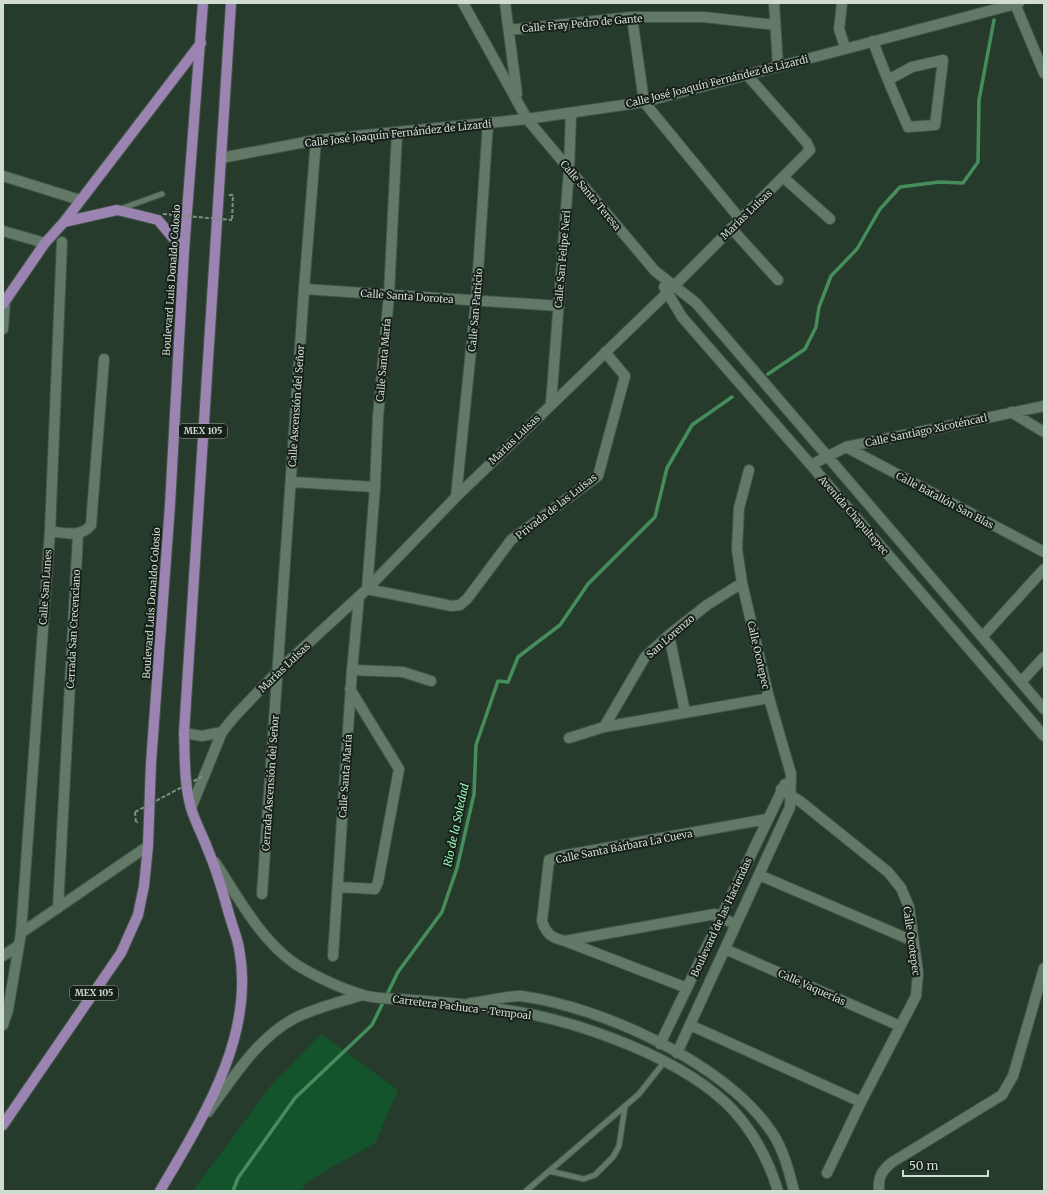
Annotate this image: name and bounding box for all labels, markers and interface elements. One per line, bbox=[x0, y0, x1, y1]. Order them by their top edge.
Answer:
street label: Calle Fray Pedro de Gante bbox=[521, 12, 643, 35]
street label: Calle José Joaquín Fernández de Lizardi bbox=[625, 52, 810, 110]
street label: Calle José Joaquín Fernández de Lizardi bbox=[304, 117, 492, 150]
street label: Calle Santa Teresa bbox=[558, 158, 624, 233]
street label: Marias Luisas bbox=[718, 186, 775, 242]
street label: Boulevard Luis Donaldo Colosio bbox=[160, 204, 183, 356]
street label: Calle San Felipe Neri bbox=[552, 210, 573, 308]
street label: Calle San Patricio bbox=[465, 268, 486, 352]
street label: Calle Santa Dorotea bbox=[360, 287, 455, 306]
street label: Calle Santa María bbox=[373, 317, 394, 402]
street label: Calle Ascensión del Señor bbox=[286, 344, 307, 468]
street label: Marias Luisas bbox=[486, 411, 543, 467]
street label: Calle Santiago Xicoténcatl bbox=[864, 411, 988, 450]
road number: MEX 105 bbox=[179, 424, 227, 438]
street label: Calle Batallón San Blas bbox=[894, 469, 996, 532]
street label: Privada de las Luisas bbox=[513, 471, 599, 542]
street label: Avenida Chapultepec bbox=[815, 472, 891, 557]
street label: Boulevard Luis Donaldo Colosio bbox=[140, 527, 163, 679]
street label: Calle San Lunes bbox=[36, 549, 55, 625]
street label: Cerrada San Crecenciano bbox=[64, 569, 83, 689]
street label: San Lorenzo bbox=[643, 612, 697, 661]
street label: Calle Ocotepec bbox=[744, 620, 773, 691]
street label: Marias Luisas bbox=[256, 639, 313, 695]
street label: Cerrada Ascensión del Señor bbox=[259, 714, 282, 852]
street label: Calle Santa María bbox=[336, 733, 355, 818]
water label: Rio de la Soledad bbox=[440, 782, 472, 868]
street label: Calle Santa Bárbara La Cueva bbox=[555, 827, 694, 866]
street label: Boulevard de las Haciendas bbox=[688, 855, 755, 979]
street label: Calle Ocotepec bbox=[900, 906, 923, 977]
street label: Calle Vaquerías bbox=[776, 967, 848, 1008]
road number: MEX 105 bbox=[70, 986, 118, 1000]
street label: Carretera Pachuca - Tempoal bbox=[392, 993, 532, 1022]
scale bar bbox=[903, 1152, 988, 1178]
text: 50 m bbox=[909, 1158, 938, 1173]

